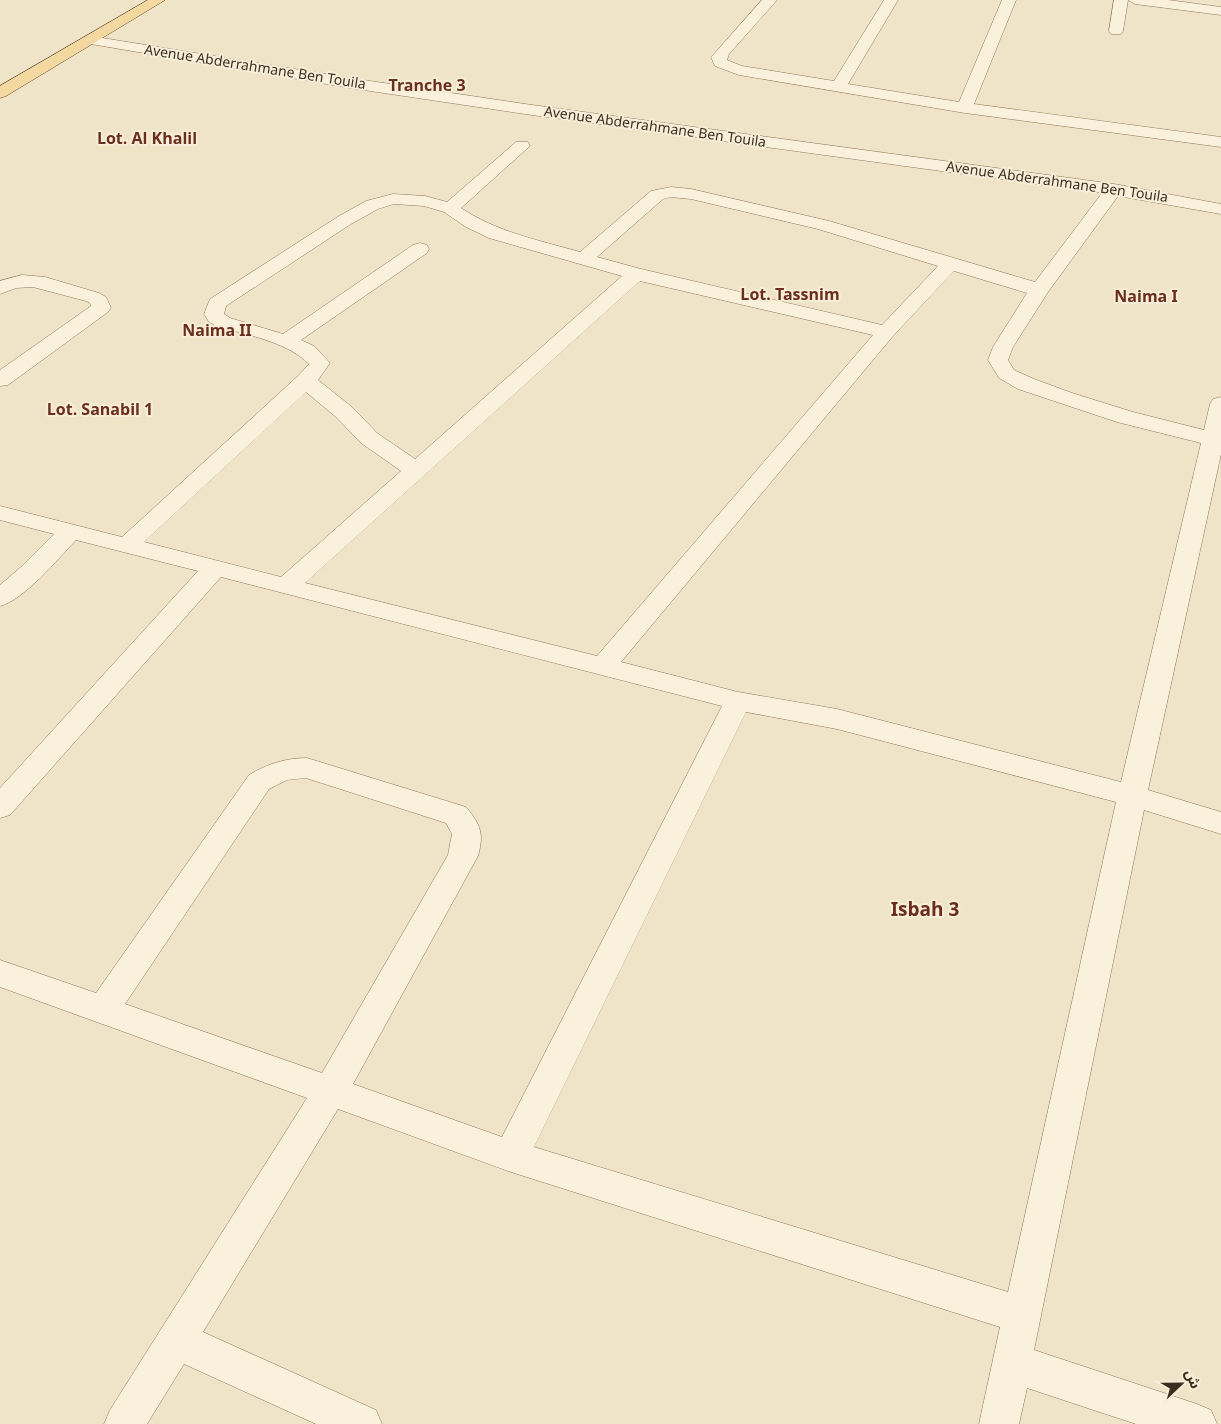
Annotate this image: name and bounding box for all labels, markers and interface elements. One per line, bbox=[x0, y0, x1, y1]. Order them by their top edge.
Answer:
street label: Avenue Abderrahmane Ben Touila bbox=[142, 35, 368, 99]
district label: Tranche 3 bbox=[388, 69, 466, 103]
street label: Avenue Abderrahmane Ben Touila bbox=[542, 97, 768, 157]
district label: Lot. Al Khalil bbox=[97, 122, 197, 156]
street label: Avenue Abderrahmane Ben Touila bbox=[944, 152, 1170, 212]
district label: Lot. Tassnim bbox=[740, 278, 840, 312]
district label: Naima I bbox=[1114, 280, 1178, 314]
district label: Naima II bbox=[182, 314, 252, 348]
district label: Lot. Sanabil 1 bbox=[47, 393, 153, 427]
district label: Isbah 3 bbox=[891, 890, 959, 930]
north arrow bbox=[1156, 1359, 1206, 1409]
text: ش bbox=[1176, 1365, 1210, 1394]

